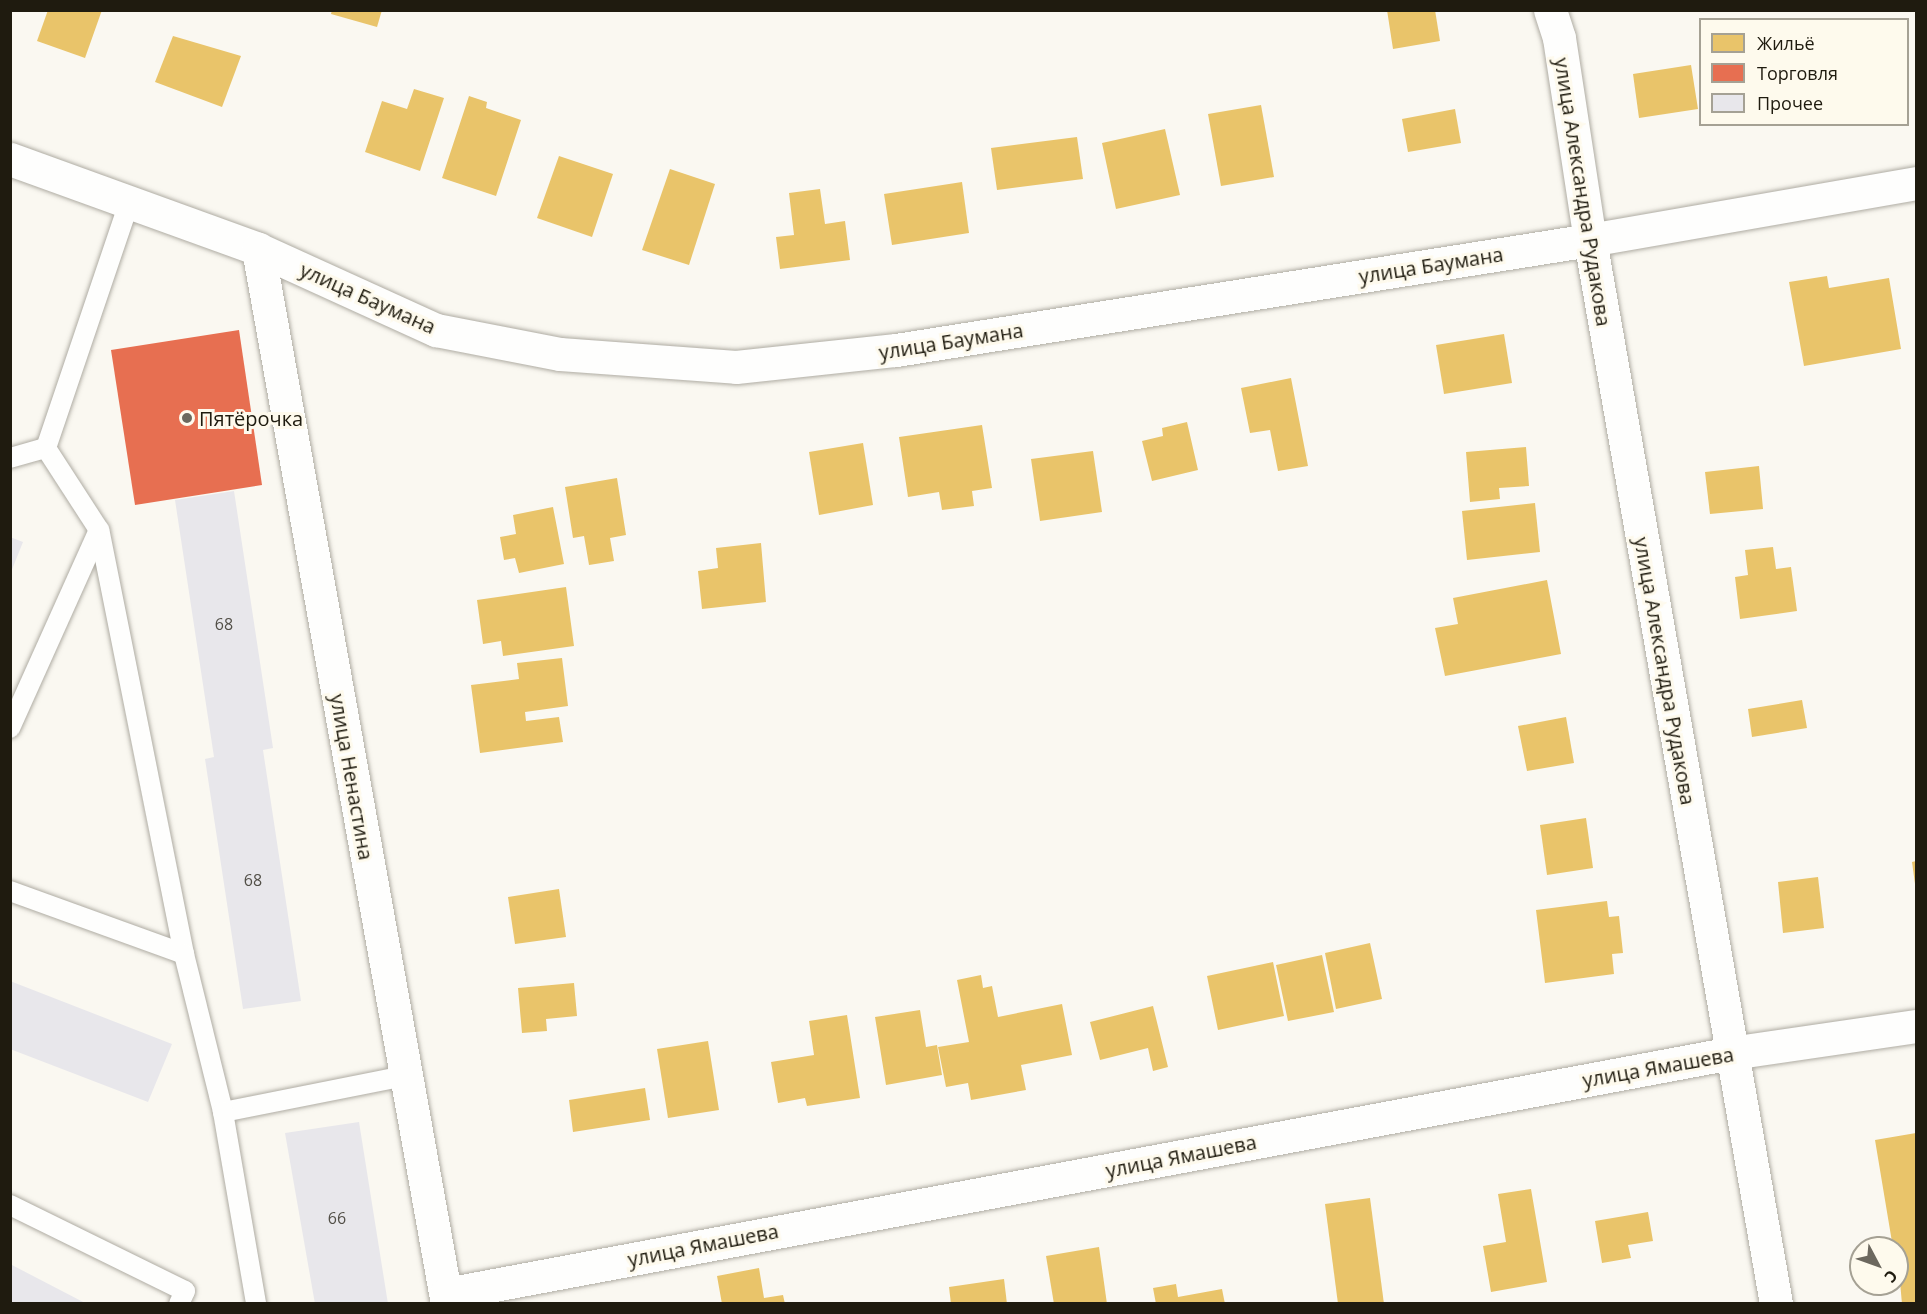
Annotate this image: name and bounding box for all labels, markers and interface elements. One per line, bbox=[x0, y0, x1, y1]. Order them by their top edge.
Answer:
legend bbox=[1699, 18, 1909, 126]
text: Жильё bbox=[1757, 31, 1815, 55]
street label: улица Александра Рудакова bbox=[1550, 56, 1616, 328]
text: Торговля bbox=[1757, 61, 1838, 85]
text: Прочее bbox=[1757, 91, 1823, 115]
street label: улица Баумана bbox=[1357, 242, 1505, 288]
street label: улица Баумана bbox=[296, 257, 440, 339]
street label: улица Баумана bbox=[877, 318, 1025, 364]
place label: Пятёрочка bbox=[199, 406, 303, 430]
marker: Пятёрочка bbox=[180, 411, 194, 425]
street label: улица Александра Рудакова bbox=[1630, 535, 1700, 807]
house number: 68 bbox=[215, 614, 233, 634]
street label: улица Ненастина bbox=[326, 692, 378, 862]
house number: 68 bbox=[244, 870, 262, 890]
street label: улица Ямашева bbox=[1581, 1042, 1735, 1092]
street label: улица Ямашева bbox=[1104, 1130, 1258, 1182]
house number: 66 bbox=[328, 1208, 346, 1228]
street label: улица Ямашева bbox=[626, 1219, 780, 1271]
north arrow bbox=[1849, 1236, 1909, 1296]
text: С bbox=[1879, 1265, 1903, 1288]

